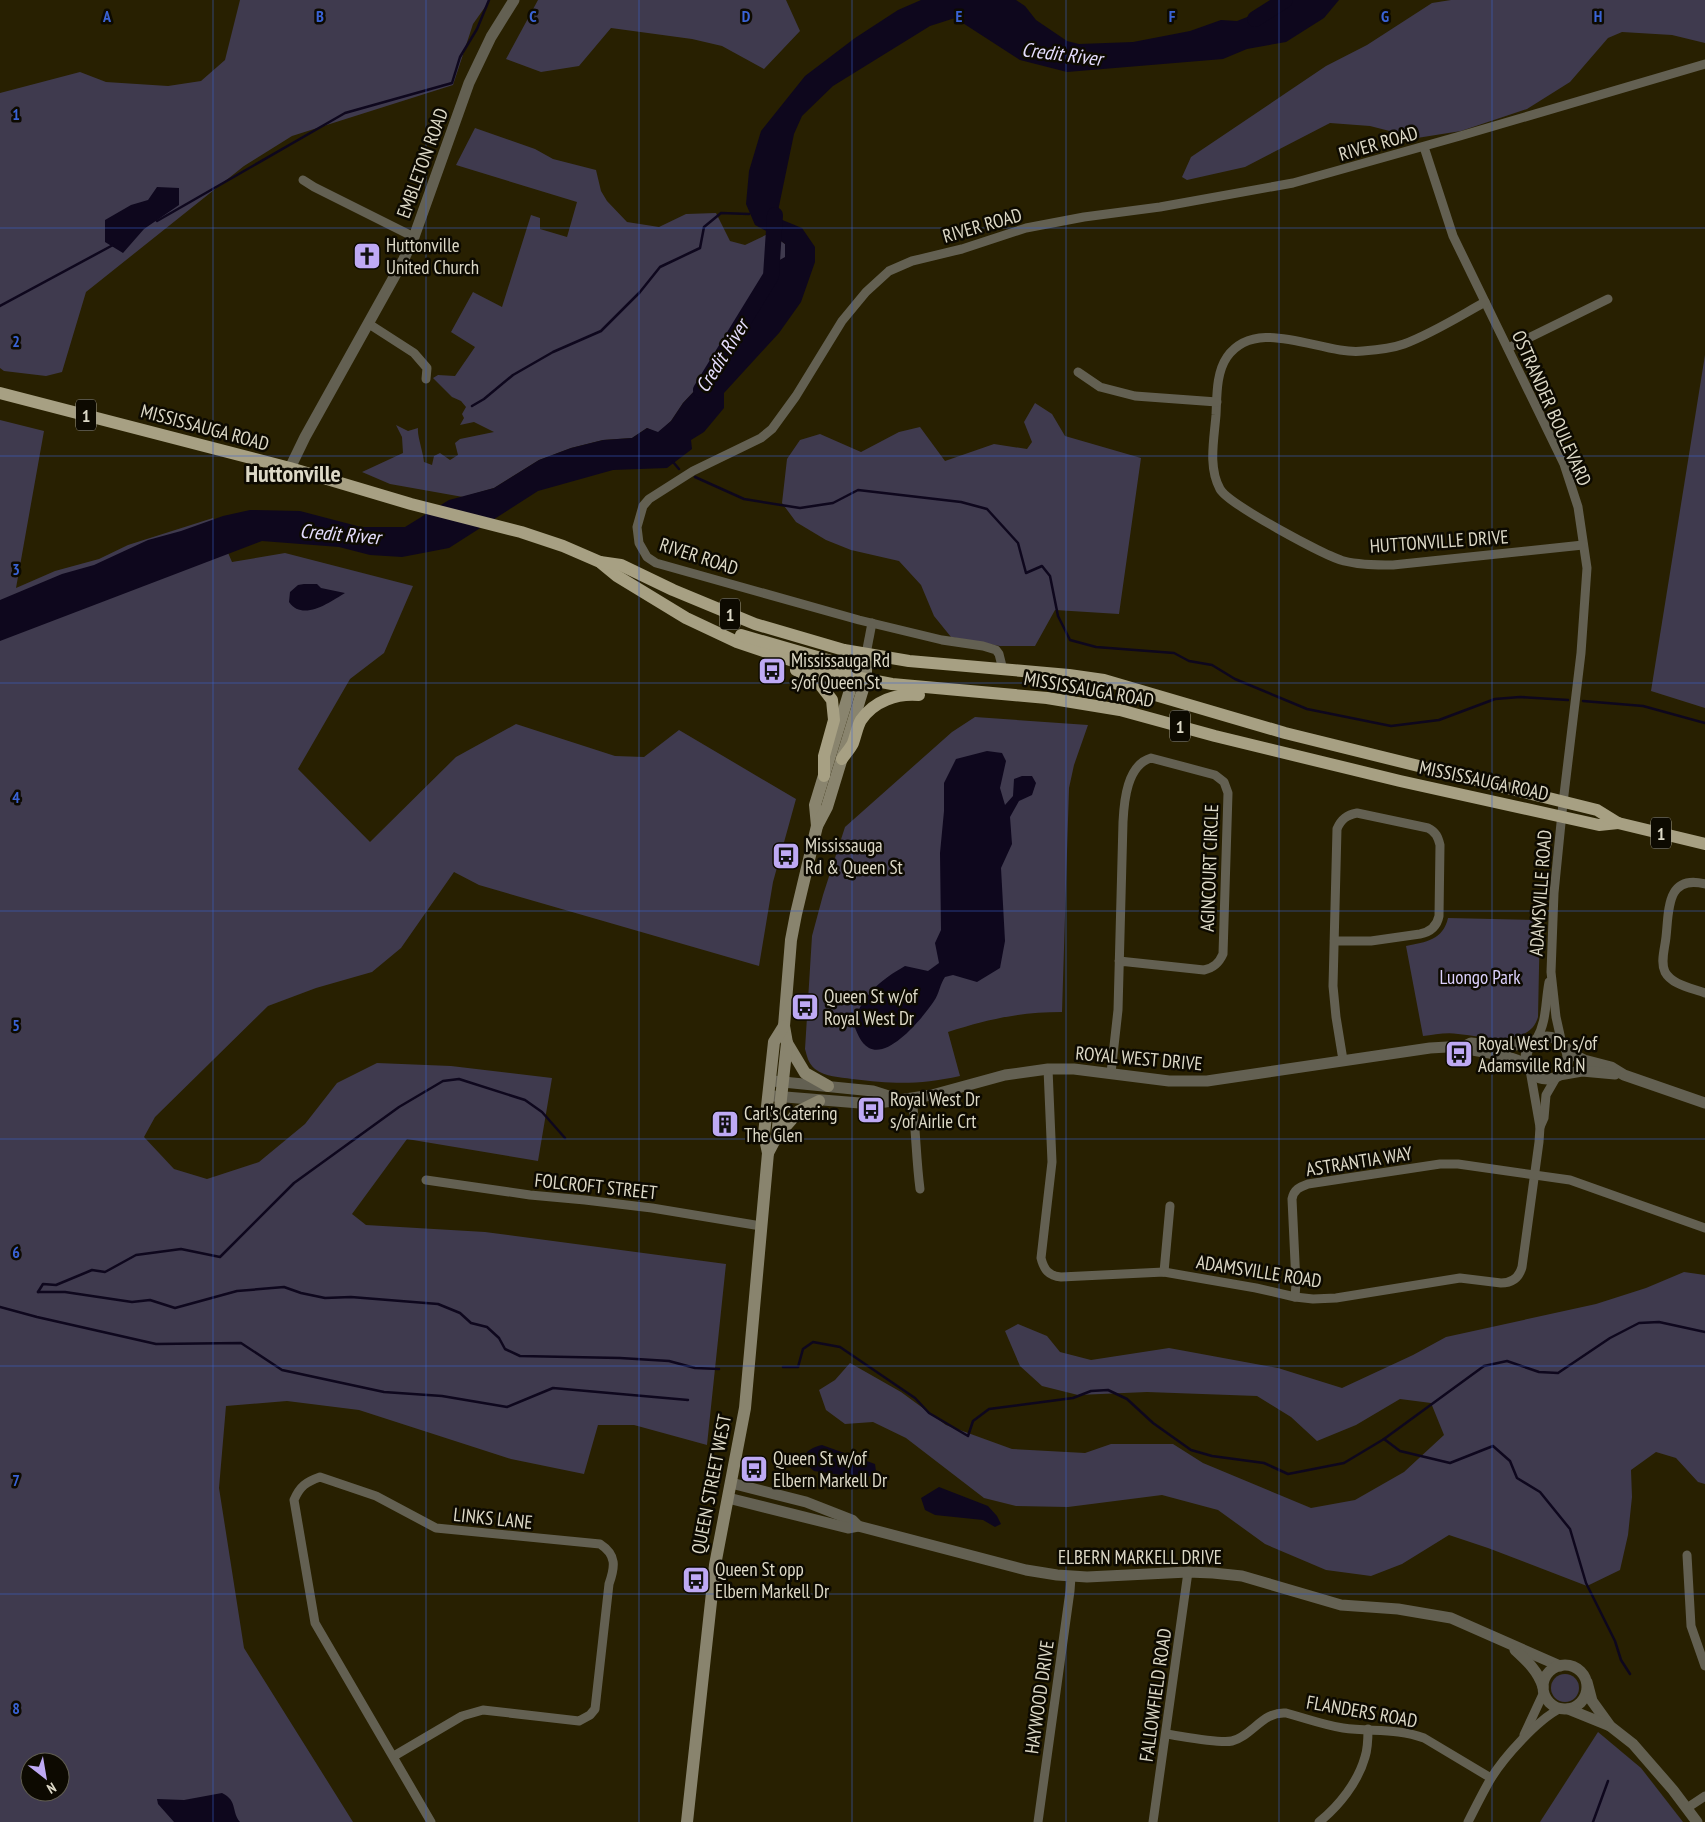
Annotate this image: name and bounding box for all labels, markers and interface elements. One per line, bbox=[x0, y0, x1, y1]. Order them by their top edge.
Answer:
text: A bbox=[102, 6, 112, 26]
text: B bbox=[316, 6, 324, 26]
text: C bbox=[529, 6, 537, 26]
text: D bbox=[742, 6, 751, 26]
text: E bbox=[956, 6, 963, 26]
text: F bbox=[1169, 6, 1176, 26]
text: G bbox=[1381, 6, 1389, 26]
text: H bbox=[1594, 6, 1602, 26]
water label: Credit River bbox=[1020, 36, 1106, 72]
text: 1 bbox=[12, 104, 20, 124]
street label: EMBLETON ROAD bbox=[391, 105, 453, 221]
street label: RIVER ROAD bbox=[1336, 120, 1420, 166]
street label: RIVER ROAD bbox=[940, 202, 1024, 248]
place label: Huttonville United Church bbox=[386, 233, 479, 279]
church icon: Huttonville United Church bbox=[352, 241, 382, 271]
water label: Credit River bbox=[690, 313, 756, 397]
street label: OSTRANDER BOULEVARD bbox=[1507, 327, 1597, 489]
text: 2 bbox=[12, 331, 20, 351]
street label: MISSISSAUGA ROAD bbox=[138, 398, 272, 456]
road number: 1 bbox=[76, 400, 96, 430]
district label: Huttonville bbox=[245, 458, 341, 489]
water label: Credit River bbox=[299, 518, 384, 551]
street label: HUTTONVILLE DRIVE bbox=[1369, 524, 1509, 558]
street label: RIVER ROAD bbox=[657, 532, 741, 580]
text: 3 bbox=[12, 559, 20, 579]
road number: 1 bbox=[720, 598, 740, 630]
place label: Mississauga Rd s/of Queen St bbox=[791, 648, 890, 694]
bus stop icon: Mississauga Rd s/of Queen St bbox=[757, 656, 787, 686]
street label: MISSISSAUGA ROAD bbox=[1022, 666, 1156, 712]
road number: 1 bbox=[1170, 710, 1190, 741]
street label: MISSISSAUGA ROAD bbox=[1417, 755, 1551, 805]
text: 4 bbox=[12, 787, 20, 807]
street label: AGINCOURT CIRCLE bbox=[1195, 804, 1223, 932]
road number: 1 bbox=[1651, 818, 1671, 848]
street label: ADAMSVILLE ROAD bbox=[1524, 829, 1556, 957]
place label: Mississauga Rd & Queen St bbox=[805, 833, 904, 879]
bus stop icon: Mississauga Rd & Queen St bbox=[771, 841, 801, 871]
park label: Luongo Park bbox=[1439, 965, 1521, 989]
place label: Queen St w/of Royal West Dr bbox=[824, 984, 919, 1030]
bus stop icon: Queen St w/of Royal West Dr bbox=[790, 992, 820, 1022]
text: 5 bbox=[12, 1015, 20, 1035]
place label: Royal West Dr s/of Adamsville Rd N bbox=[1478, 1031, 1598, 1077]
bus stop icon: Royal West Dr s/of Adamsville Rd N bbox=[1444, 1039, 1474, 1069]
street label: ROYAL WEST DRIVE bbox=[1075, 1040, 1203, 1076]
place label: Royal West Dr s/of Airlie Crt bbox=[890, 1087, 981, 1133]
bus stop icon: Royal West Dr s/of Airlie Crt bbox=[856, 1095, 886, 1125]
place label: Carl's Catering The Glen bbox=[744, 1101, 837, 1147]
building icon: Carl's Catering The Glen bbox=[710, 1109, 740, 1139]
street label: ASTRANTIA WAY bbox=[1304, 1141, 1414, 1181]
street label: FOLCROFT STREET bbox=[534, 1168, 659, 1204]
text: 6 bbox=[12, 1242, 20, 1262]
street label: ADAMSVILLE ROAD bbox=[1195, 1249, 1323, 1293]
street label: QUEEN STREET WEST bbox=[686, 1411, 736, 1556]
place label: Queen St w/of Elbern Markell Dr bbox=[773, 1446, 888, 1492]
bus stop icon: Queen St w/of Elbern Markell Dr bbox=[739, 1454, 769, 1484]
text: 7 bbox=[12, 1470, 20, 1490]
street label: LINKS LANE bbox=[452, 1502, 534, 1534]
street label: ELBERN MARKELL DRIVE bbox=[1058, 1545, 1222, 1569]
place label: Queen St opp Elbern Markell Dr bbox=[715, 1557, 830, 1603]
bus stop icon: Queen St opp Elbern Markell Dr bbox=[681, 1565, 711, 1595]
street label: FALLOWFIELD ROAD bbox=[1134, 1627, 1176, 1763]
street label: HAYWOOD DRIVE bbox=[1019, 1639, 1059, 1755]
street label: FLANDERS ROAD bbox=[1305, 1689, 1419, 1733]
text: 8 bbox=[12, 1698, 20, 1718]
north arrow bbox=[20, 1752, 70, 1802]
text: N bbox=[44, 1778, 60, 1798]

